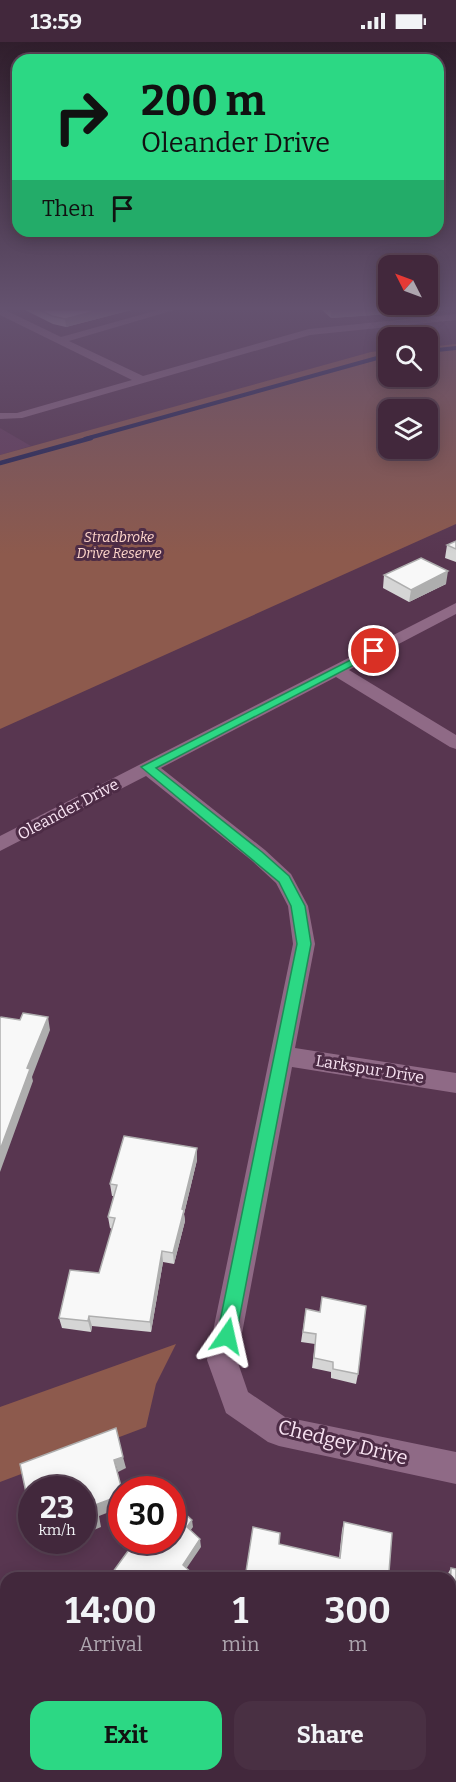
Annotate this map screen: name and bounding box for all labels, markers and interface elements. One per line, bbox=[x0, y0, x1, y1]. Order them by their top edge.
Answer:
text: 13:59 bbox=[30, 8, 82, 35]
text: 200 m bbox=[141, 76, 266, 126]
icon: right bbox=[42, 78, 120, 156]
text: Oleander Drive bbox=[141, 127, 330, 159]
icon: arrive bbox=[106, 192, 139, 225]
text: Then bbox=[42, 195, 94, 222]
north arrow bbox=[378, 255, 438, 315]
map controls bbox=[378, 255, 438, 459]
button: search bbox=[378, 327, 438, 387]
button: layers bbox=[378, 399, 438, 459]
park label: Stradbroke Drive Reserve bbox=[76, 529, 162, 562]
pin bbox=[348, 625, 399, 676]
icon: arrive bbox=[357, 634, 390, 667]
street label: Oleander Drive bbox=[14, 774, 122, 844]
street label: Larkspur Drive bbox=[314, 1051, 426, 1087]
position arrow bbox=[195, 1304, 259, 1368]
street label: Chedgey Drive bbox=[276, 1414, 410, 1470]
speed limit sign: 30 bbox=[108, 1476, 186, 1554]
text: 23 bbox=[40, 1490, 74, 1526]
text: km/h bbox=[38, 1521, 76, 1539]
text: 14:00 bbox=[65, 1589, 157, 1633]
text: 1 bbox=[233, 1589, 248, 1633]
text: 300 bbox=[324, 1589, 391, 1633]
text: Arrival bbox=[79, 1632, 143, 1656]
text: min bbox=[222, 1632, 259, 1656]
text: m bbox=[348, 1632, 367, 1656]
button: Exit bbox=[30, 1701, 222, 1770]
button: Share bbox=[234, 1701, 426, 1770]

